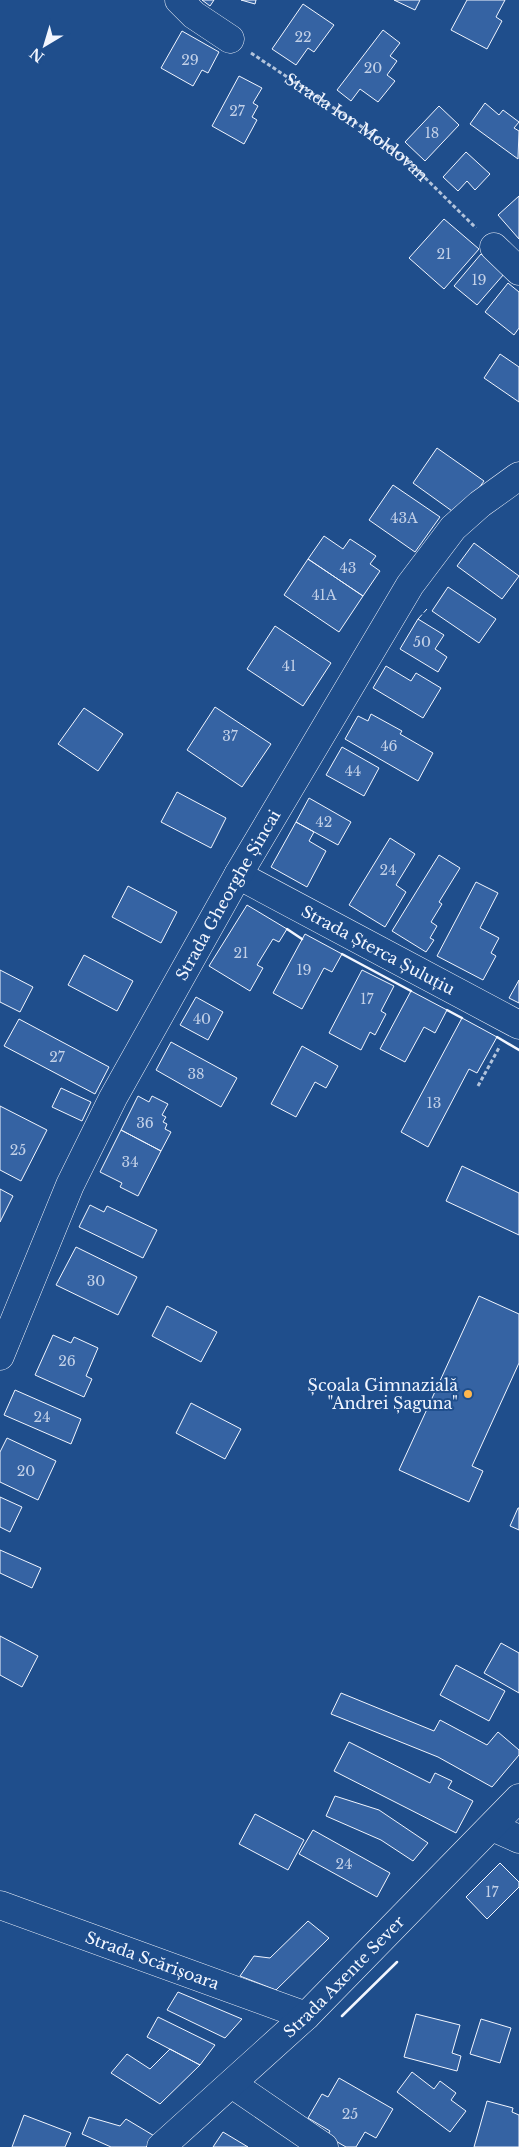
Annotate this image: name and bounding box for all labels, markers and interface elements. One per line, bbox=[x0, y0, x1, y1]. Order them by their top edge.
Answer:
north arrow bbox=[20, 20, 70, 70]
house number: 22 bbox=[294, 28, 312, 46]
text: N bbox=[26, 44, 48, 66]
house number: 29 bbox=[181, 51, 199, 69]
house number: 20 bbox=[364, 59, 382, 77]
street label: Strada Ion Moldovan bbox=[281, 68, 433, 185]
house number: 27 bbox=[229, 102, 246, 120]
house number: 18 bbox=[425, 124, 439, 142]
house number: 21 bbox=[437, 245, 451, 263]
house number: 19 bbox=[471, 271, 487, 289]
house number: 43A bbox=[390, 509, 418, 527]
house number: 43 bbox=[340, 559, 356, 577]
house number: 41A bbox=[311, 586, 337, 604]
house number: 50 bbox=[413, 633, 431, 651]
house number: 41 bbox=[282, 657, 296, 675]
house number: 37 bbox=[222, 727, 239, 745]
house number: 46 bbox=[380, 737, 398, 755]
house number: 44 bbox=[345, 762, 361, 780]
street label: Strada Gheorghe Șincai bbox=[171, 806, 285, 984]
house number: 42 bbox=[316, 813, 332, 831]
house number: 24 bbox=[380, 861, 396, 879]
street label: Strada Șterca Șuluțiu bbox=[298, 901, 459, 999]
house number: 21 bbox=[234, 944, 248, 962]
house number: 19 bbox=[296, 961, 312, 979]
house number: 17 bbox=[360, 990, 375, 1008]
house number: 40 bbox=[193, 1010, 211, 1028]
house number: 27 bbox=[49, 1048, 66, 1066]
house number: 38 bbox=[187, 1065, 205, 1083]
house number: 13 bbox=[427, 1094, 441, 1112]
house number: 36 bbox=[136, 1114, 154, 1132]
house number: 25 bbox=[10, 1141, 26, 1159]
house number: 34 bbox=[122, 1153, 138, 1171]
house number: 30 bbox=[87, 1272, 105, 1290]
house number: 26 bbox=[58, 1352, 76, 1370]
place label: Școala Gimnazială "Andrei Șaguna" bbox=[308, 1375, 458, 1414]
marker: Școala Gimnazială "Andrei Șaguna" bbox=[462, 1388, 474, 1400]
house number: 24 bbox=[34, 1408, 50, 1426]
house number: 20 bbox=[17, 1462, 35, 1480]
house number: 24 bbox=[336, 1855, 352, 1873]
house number: 17 bbox=[485, 1883, 500, 1901]
street label: Strada Axente Sever bbox=[279, 1911, 409, 2042]
street label: Strada Scărișoara bbox=[83, 1927, 222, 1994]
house number: 25 bbox=[342, 2105, 358, 2123]

